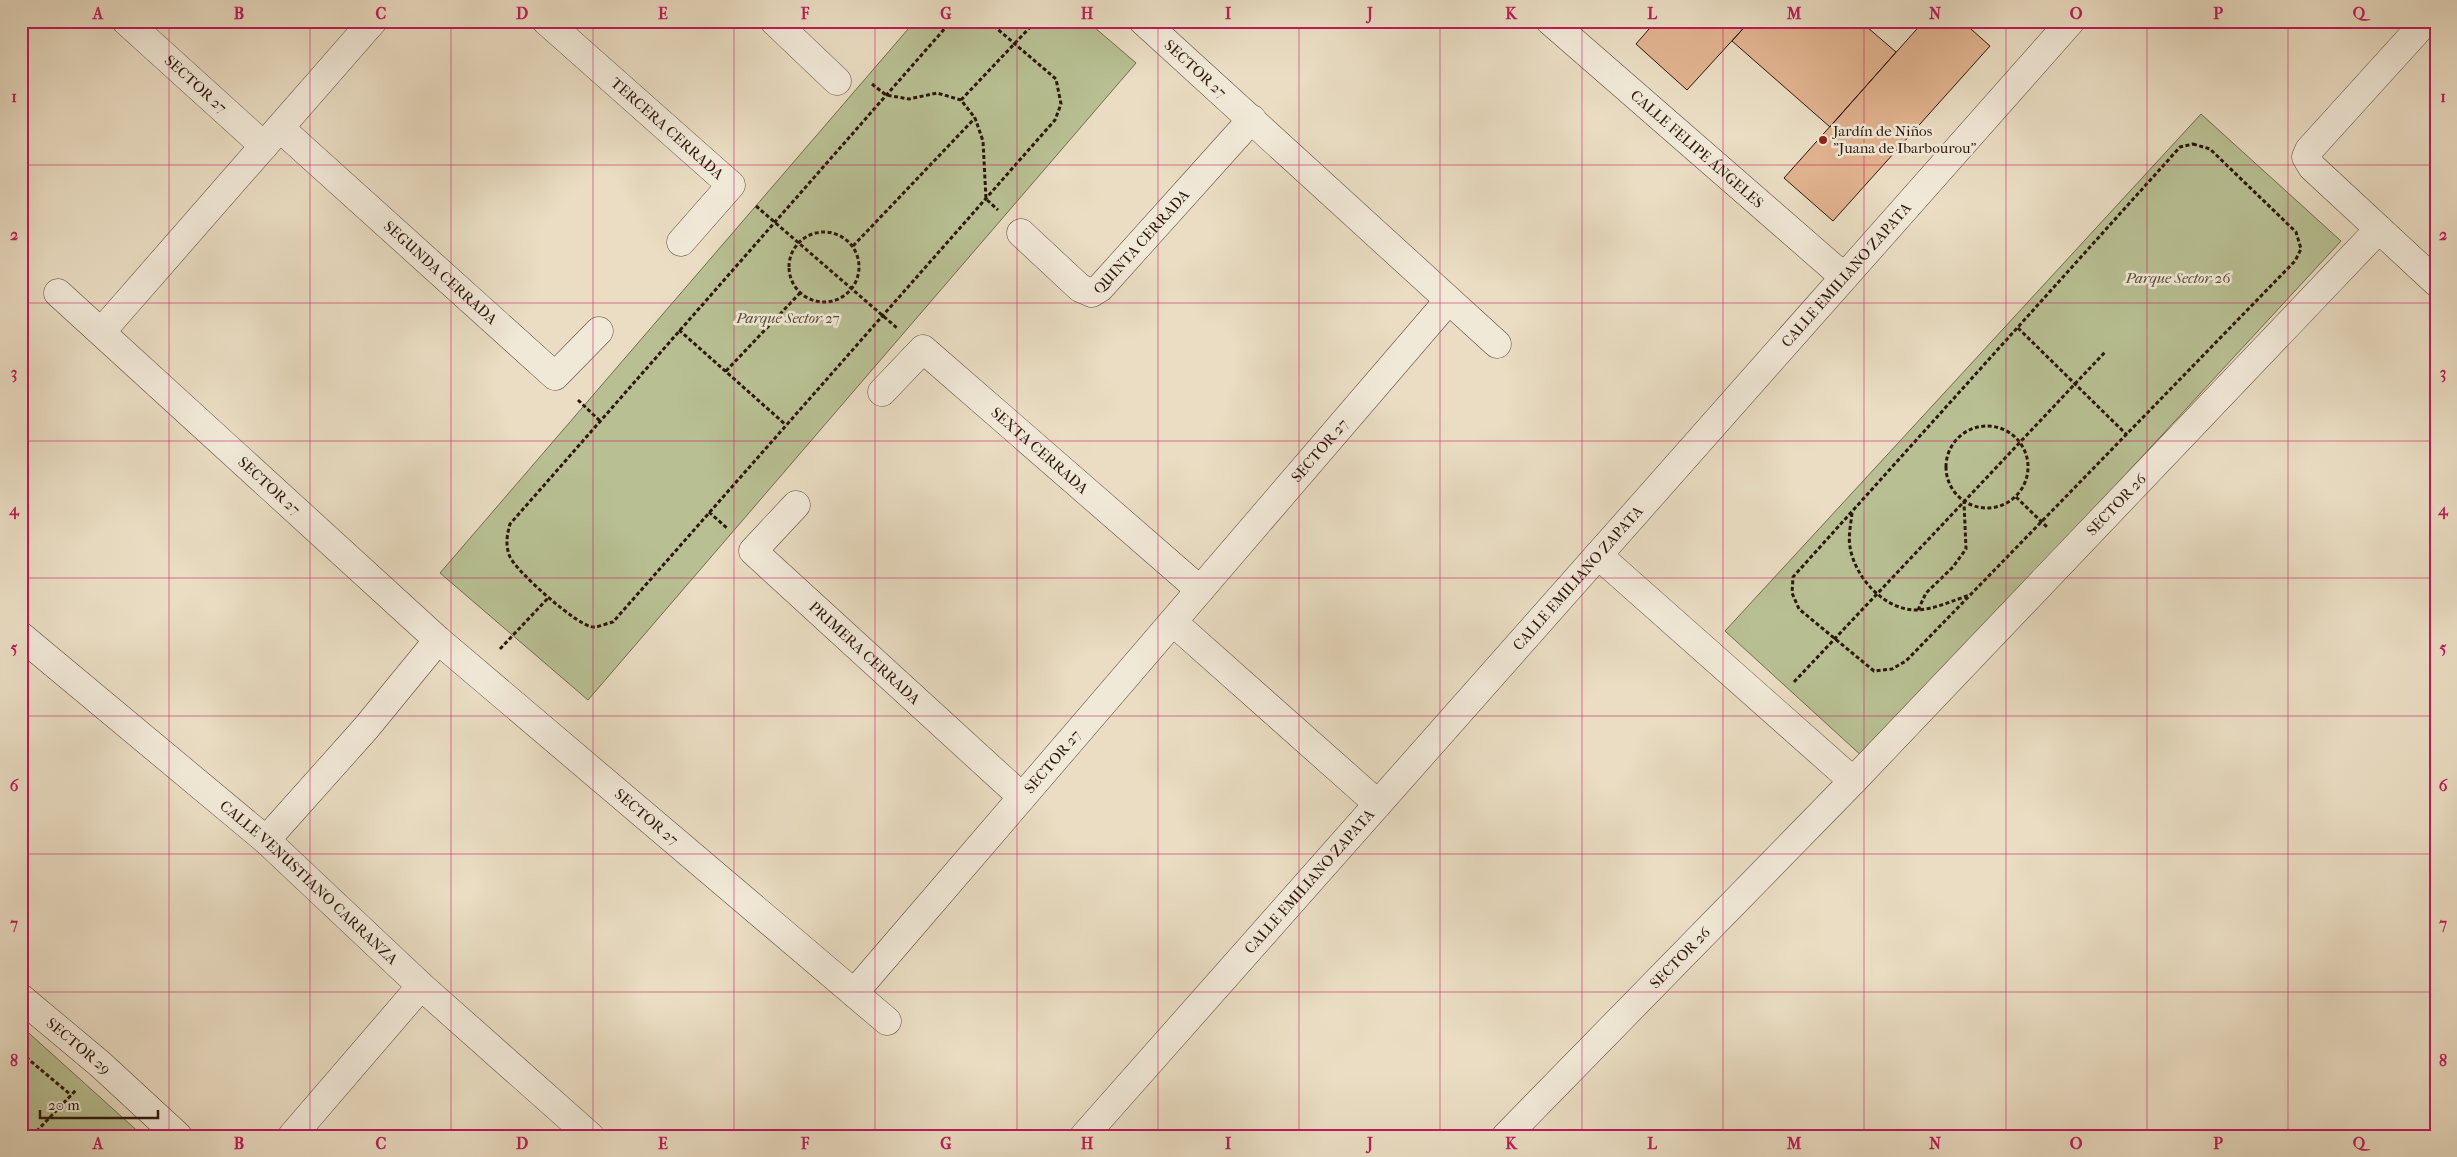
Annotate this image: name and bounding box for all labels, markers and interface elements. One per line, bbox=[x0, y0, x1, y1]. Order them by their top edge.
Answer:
text: A bbox=[92, 4, 104, 23]
text: B bbox=[234, 4, 244, 23]
text: C bbox=[376, 4, 387, 23]
text: D bbox=[516, 4, 528, 23]
text: E bbox=[658, 4, 668, 23]
text: F bbox=[800, 4, 810, 23]
text: G bbox=[940, 4, 952, 23]
text: H bbox=[1081, 4, 1094, 23]
text: I bbox=[1225, 4, 1232, 23]
text: J bbox=[1365, 4, 1373, 24]
text: K bbox=[1505, 4, 1518, 23]
text: L bbox=[1647, 4, 1657, 23]
text: M bbox=[1786, 4, 1802, 23]
text: N bbox=[1929, 4, 1942, 23]
text: O bbox=[2070, 4, 2083, 23]
text: P bbox=[2213, 4, 2223, 23]
text: Q bbox=[2353, 4, 2371, 23]
street label: SECTOR 27 bbox=[1161, 36, 1230, 102]
street label: SECTOR 27 bbox=[161, 51, 231, 117]
street label: TERCERA CERRADA bbox=[607, 74, 727, 183]
street label: CALLE FELIPE ÁNGELES bbox=[1627, 86, 1767, 212]
text: 1 bbox=[11, 87, 17, 106]
text: 1 bbox=[2440, 87, 2446, 106]
place label: Jardín de Niños "Juana de Ibarbourou" bbox=[1832, 122, 1976, 157]
marker: Jardín de Niños "Juana de Ibarbourou" bbox=[1817, 134, 1829, 146]
street label: QUINTA CERRADA bbox=[1090, 186, 1193, 298]
street label: CALLE EMILIANO ZAPATA bbox=[1777, 199, 1915, 351]
street label: SEGUNDA CERRADA bbox=[380, 217, 501, 328]
text: 2 bbox=[10, 225, 18, 244]
text: 2 bbox=[2439, 225, 2447, 244]
park label: Parque Sector 26 bbox=[2125, 269, 2231, 287]
park label: Parque Sector 27 bbox=[735, 309, 840, 327]
text: 3 bbox=[11, 363, 17, 383]
text: 3 bbox=[2440, 363, 2446, 383]
street label: SEXTA CERRADA bbox=[987, 403, 1092, 498]
street label: SECTOR 27 bbox=[1287, 415, 1352, 486]
street label: SECTOR 27 bbox=[234, 453, 304, 519]
street label: SECTOR 26 bbox=[2083, 469, 2151, 539]
text: 4 bbox=[8, 500, 20, 520]
text: 4 bbox=[2437, 500, 2449, 520]
street label: CALLE EMILIANO ZAPATA bbox=[1509, 502, 1647, 654]
street label: PRIMERA CERRADA bbox=[805, 598, 924, 708]
text: 5 bbox=[11, 638, 18, 657]
text: 5 bbox=[2440, 638, 2447, 657]
street label: SECTOR 27 bbox=[1020, 726, 1085, 797]
text: 6 bbox=[10, 776, 19, 795]
text: 6 bbox=[2439, 776, 2448, 795]
street label: SECTOR 27 bbox=[611, 785, 682, 849]
street label: CALLE VENUSTIANO CARRANZA bbox=[216, 797, 402, 968]
street label: CALLE EMILIANO ZAPATA bbox=[1241, 805, 1378, 957]
text: 7 bbox=[9, 914, 18, 933]
text: 7 bbox=[2438, 914, 2447, 933]
street label: SECTOR 26 bbox=[1646, 923, 1715, 992]
street label: SECTOR 29 bbox=[43, 1014, 115, 1078]
text: 8 bbox=[10, 1051, 18, 1070]
text: 8 bbox=[2439, 1051, 2447, 1070]
scale bar bbox=[40, 1087, 158, 1119]
text: 20 m bbox=[48, 1096, 80, 1114]
text: A bbox=[92, 1134, 104, 1153]
text: B bbox=[234, 1134, 244, 1153]
text: C bbox=[376, 1134, 387, 1153]
text: D bbox=[516, 1134, 528, 1153]
text: E bbox=[658, 1134, 668, 1153]
text: F bbox=[800, 1134, 810, 1153]
text: G bbox=[940, 1134, 952, 1153]
text: H bbox=[1081, 1134, 1094, 1153]
text: I bbox=[1225, 1134, 1232, 1153]
text: J bbox=[1365, 1134, 1373, 1154]
text: K bbox=[1505, 1134, 1518, 1153]
text: L bbox=[1647, 1134, 1657, 1153]
text: M bbox=[1786, 1134, 1802, 1153]
text: N bbox=[1929, 1134, 1942, 1153]
text: O bbox=[2070, 1134, 2083, 1153]
text: P bbox=[2213, 1134, 2223, 1153]
text: Q bbox=[2353, 1134, 2371, 1153]

